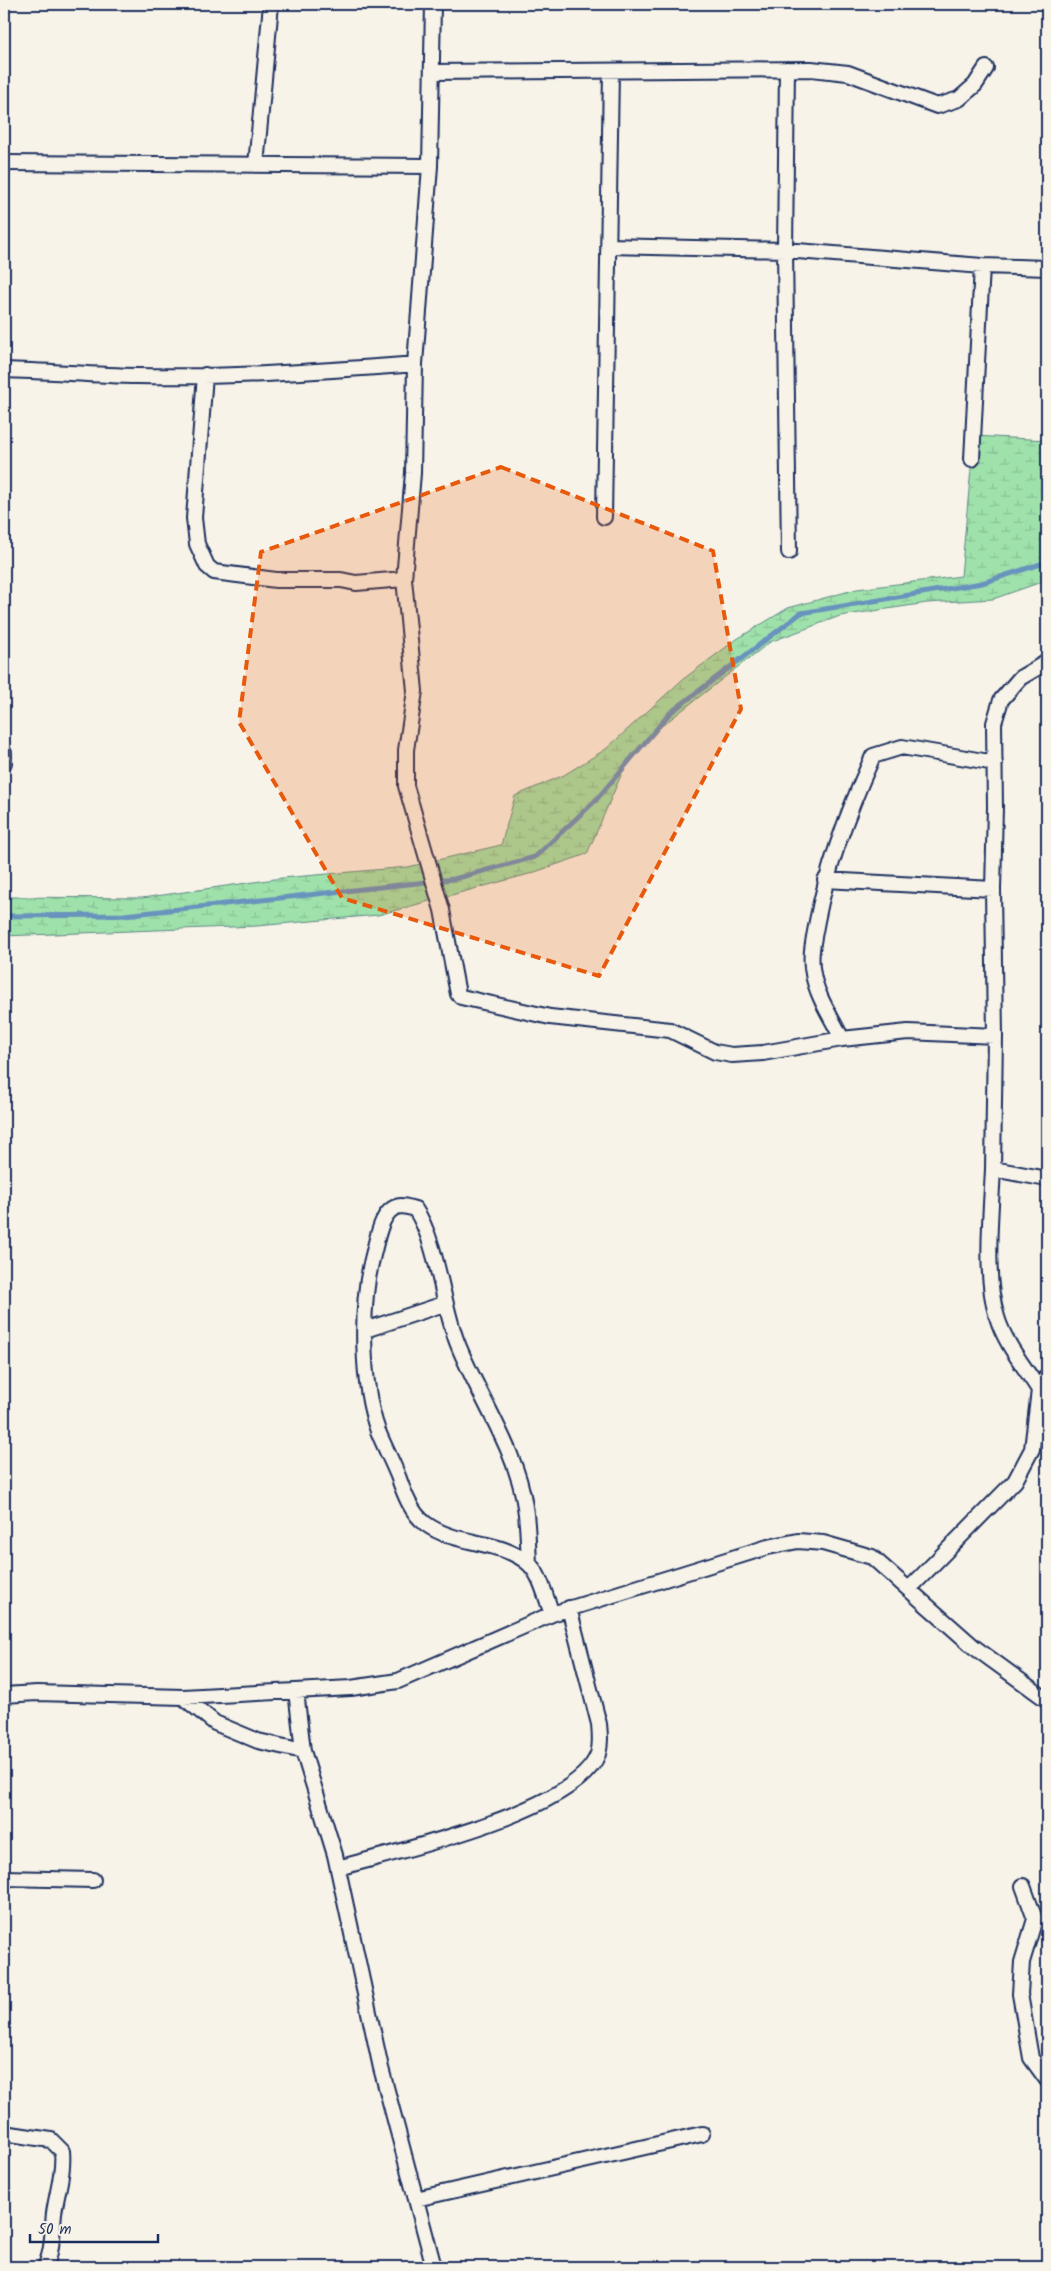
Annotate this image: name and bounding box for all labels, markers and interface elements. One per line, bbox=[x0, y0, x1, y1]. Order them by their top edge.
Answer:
scale bar bbox=[30, 2211, 158, 2243]
text: 50 m bbox=[38, 2218, 72, 2242]

